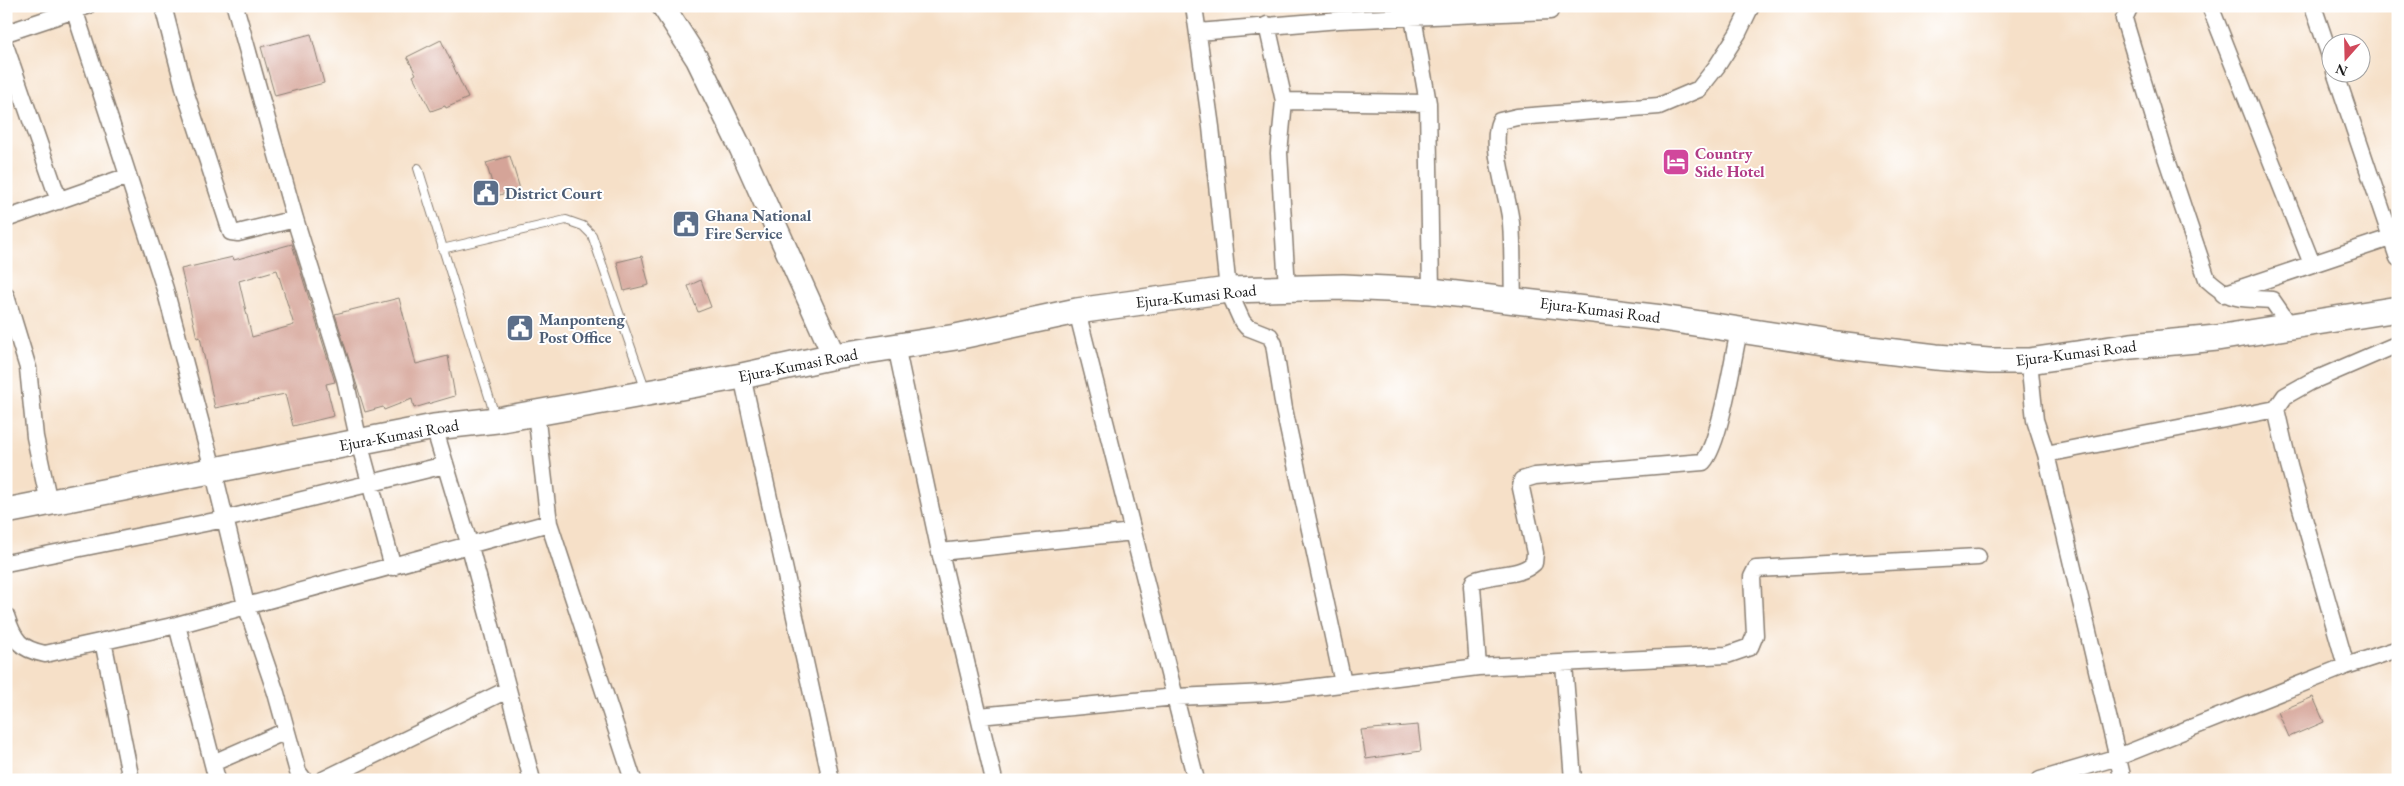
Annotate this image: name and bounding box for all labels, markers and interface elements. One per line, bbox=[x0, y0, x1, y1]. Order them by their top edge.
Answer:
north arrow bbox=[2322, 32, 2372, 82]
text: N bbox=[2333, 60, 2350, 81]
place label: Country Side Hotel bbox=[1695, 143, 1765, 182]
hotel icon: Country Side Hotel bbox=[1661, 147, 1691, 177]
public building icon: District Court bbox=[471, 178, 501, 208]
place label: District Court bbox=[505, 183, 602, 204]
place label: Ghana National Fire Service bbox=[705, 205, 812, 244]
public building icon: Ghana National Fire Service bbox=[671, 209, 701, 239]
street label: Ejura-Kumasi Road bbox=[1135, 279, 1258, 313]
street label: Ejura-Kumasi Road bbox=[1539, 292, 1662, 328]
place label: Manponteng Post Office bbox=[539, 309, 626, 348]
public building icon: Manponteng Post Office bbox=[505, 313, 535, 343]
street label: Ejura-Kumasi Road bbox=[2015, 335, 2138, 371]
street label: Ejura-Kumasi Road bbox=[737, 343, 860, 387]
street label: Ejura-Kumasi Road bbox=[338, 414, 461, 456]

